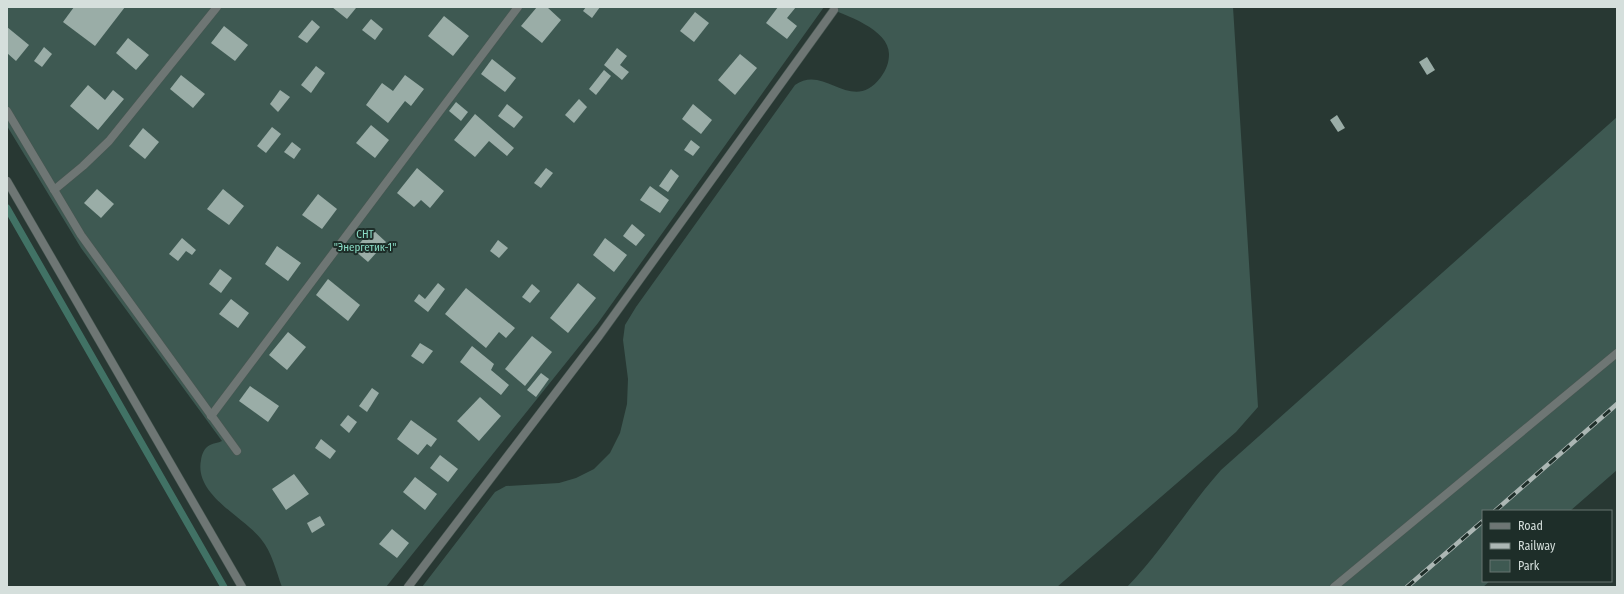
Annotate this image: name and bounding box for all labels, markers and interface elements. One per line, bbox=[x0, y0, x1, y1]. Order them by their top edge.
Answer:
park label: СНТ "Энергетик-1" bbox=[334, 228, 396, 254]
legend bbox=[1482, 510, 1612, 582]
text: Road bbox=[1518, 519, 1543, 533]
text: Railway bbox=[1518, 539, 1556, 553]
text: Park bbox=[1518, 559, 1540, 573]

